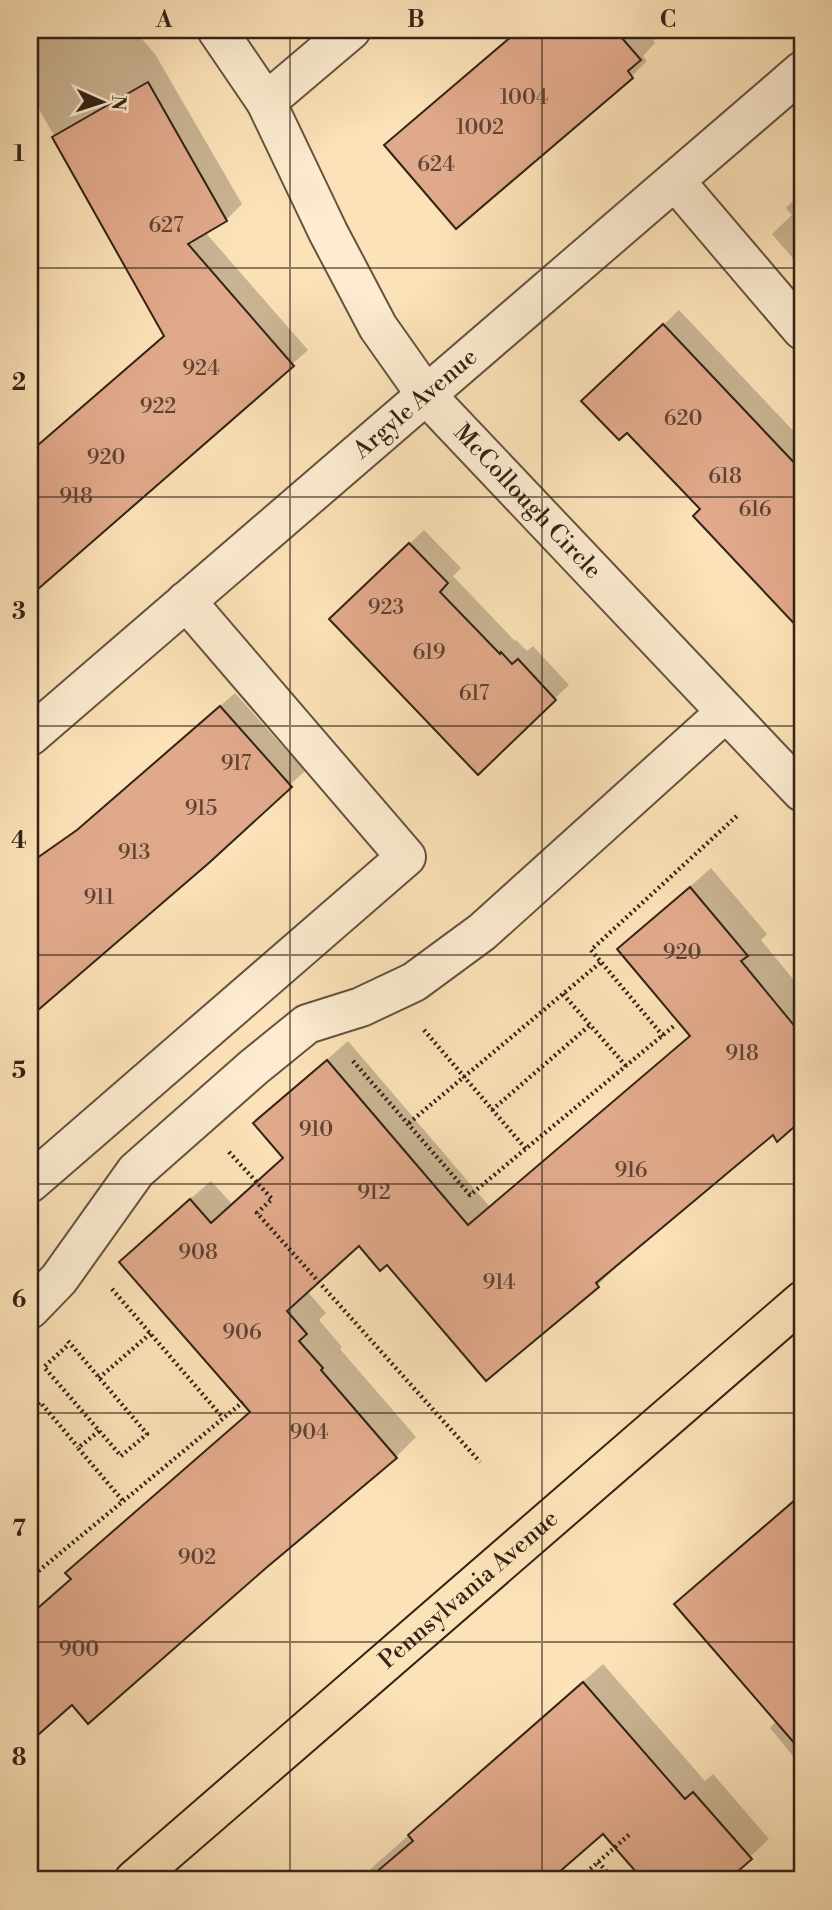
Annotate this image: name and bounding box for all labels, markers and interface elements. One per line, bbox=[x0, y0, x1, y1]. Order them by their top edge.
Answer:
text: A bbox=[155, 6, 173, 34]
text: B bbox=[407, 6, 425, 34]
text: C bbox=[660, 6, 676, 34]
north arrow bbox=[66, 66, 136, 136]
house number: 1004 bbox=[500, 85, 548, 111]
text: N bbox=[106, 95, 130, 111]
house number: 1002 bbox=[456, 115, 504, 141]
text: 1 bbox=[13, 140, 25, 168]
house number: 624 bbox=[417, 152, 455, 178]
house number: 627 bbox=[148, 213, 184, 239]
street label: Argyle Avenue bbox=[347, 342, 484, 466]
house number: 924 bbox=[182, 356, 220, 382]
text: 2 bbox=[12, 369, 26, 397]
house number: 922 bbox=[140, 394, 176, 420]
house number: 620 bbox=[664, 406, 702, 432]
street label: McCollough Circle bbox=[447, 418, 608, 586]
house number: 920 bbox=[87, 445, 125, 471]
house number: 618 bbox=[708, 464, 742, 490]
house number: 918 bbox=[59, 484, 93, 510]
house number: 616 bbox=[738, 497, 772, 523]
house number: 923 bbox=[368, 595, 404, 621]
text: 3 bbox=[12, 598, 26, 626]
house number: 619 bbox=[412, 640, 446, 666]
house number: 617 bbox=[459, 681, 490, 707]
house number: 917 bbox=[221, 751, 252, 777]
house number: 915 bbox=[185, 796, 217, 822]
text: 4 bbox=[11, 827, 27, 855]
house number: 913 bbox=[118, 840, 150, 866]
house number: 911 bbox=[84, 885, 114, 911]
house number: 920 bbox=[663, 940, 701, 966]
house number: 918 bbox=[725, 1041, 759, 1067]
text: 5 bbox=[12, 1057, 26, 1085]
house number: 910 bbox=[299, 1117, 333, 1143]
house number: 916 bbox=[614, 1158, 648, 1184]
house number: 912 bbox=[357, 1180, 391, 1206]
house number: 908 bbox=[178, 1240, 218, 1266]
house number: 914 bbox=[483, 1270, 515, 1296]
text: 6 bbox=[12, 1286, 26, 1314]
house number: 906 bbox=[222, 1320, 262, 1346]
house number: 904 bbox=[289, 1420, 329, 1446]
street label: Pennsylvania Avenue bbox=[373, 1504, 565, 1676]
text: 7 bbox=[12, 1515, 26, 1543]
house number: 902 bbox=[178, 1545, 216, 1571]
house number: 900 bbox=[59, 1637, 99, 1663]
text: 8 bbox=[12, 1744, 26, 1772]

